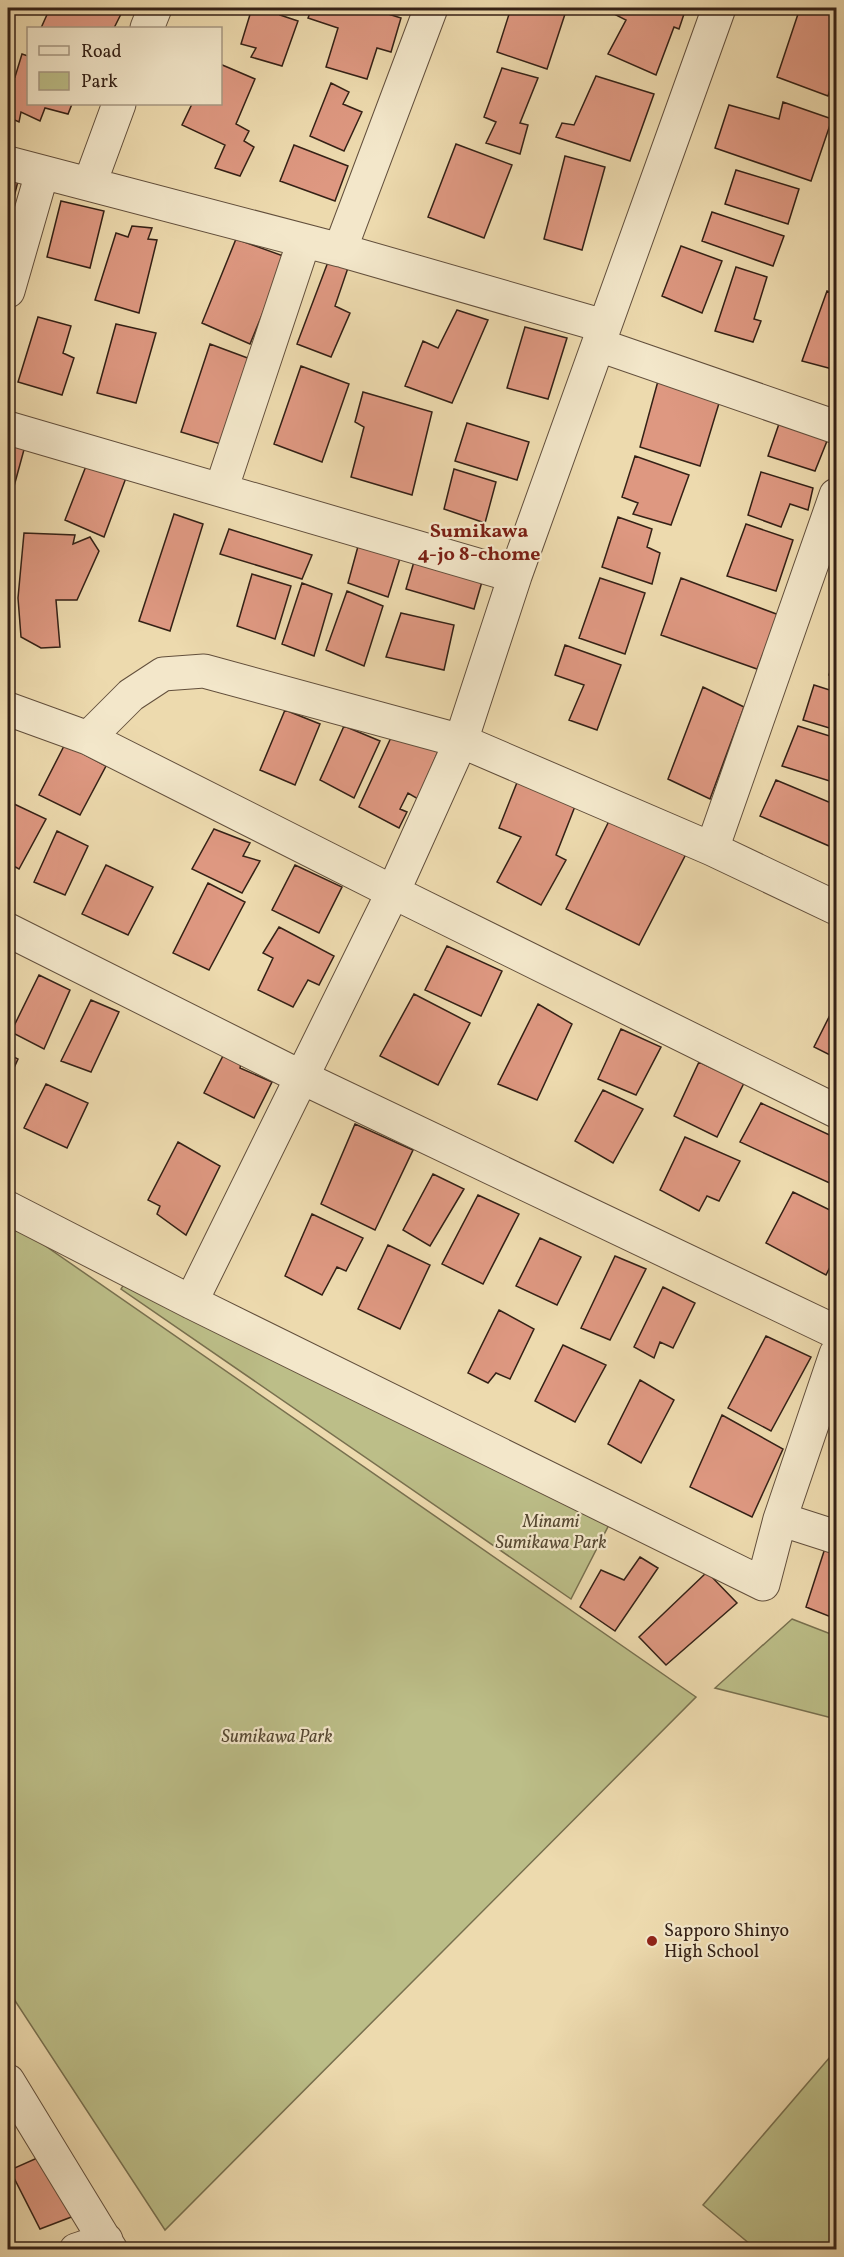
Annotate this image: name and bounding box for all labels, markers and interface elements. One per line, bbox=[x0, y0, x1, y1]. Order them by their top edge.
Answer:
legend bbox=[27, 27, 222, 105]
text: Road bbox=[81, 40, 122, 65]
text: Park bbox=[81, 70, 118, 95]
district label: Sumikawa 4-jo 8-chome bbox=[417, 518, 541, 569]
park label: Minami Sumikawa Park bbox=[495, 1510, 607, 1556]
park label: Sumikawa Park bbox=[221, 1725, 333, 1750]
place label: Sapporo Shinyo High School bbox=[664, 1919, 789, 1965]
marker: Sapporo Shinyo High School bbox=[645, 1934, 659, 1948]

